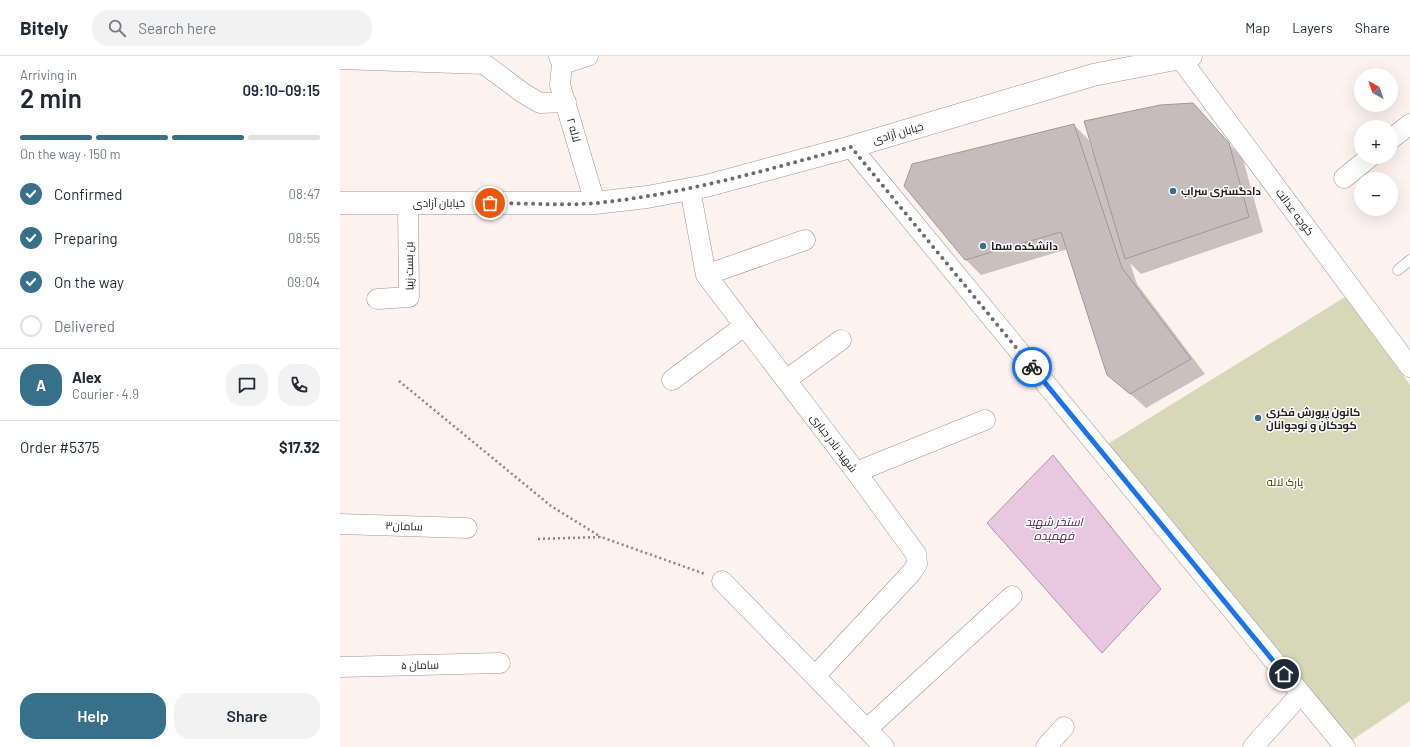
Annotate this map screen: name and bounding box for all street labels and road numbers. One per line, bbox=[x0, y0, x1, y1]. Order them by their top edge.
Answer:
street label: لاله ۲ bbox=[565, 116, 584, 143]
street label: خیابان آزادی bbox=[871, 119, 925, 147]
street label: کوچه عدالت bbox=[1273, 186, 1317, 238]
street label: خیابان آزادی bbox=[413, 196, 465, 210]
street label: بن بست زیبا bbox=[402, 241, 416, 290]
street label: شهید نادر جباری bbox=[807, 411, 861, 475]
street label: سامان۳ bbox=[385, 518, 423, 534]
street label: سامان ۵ bbox=[401, 658, 439, 672]

